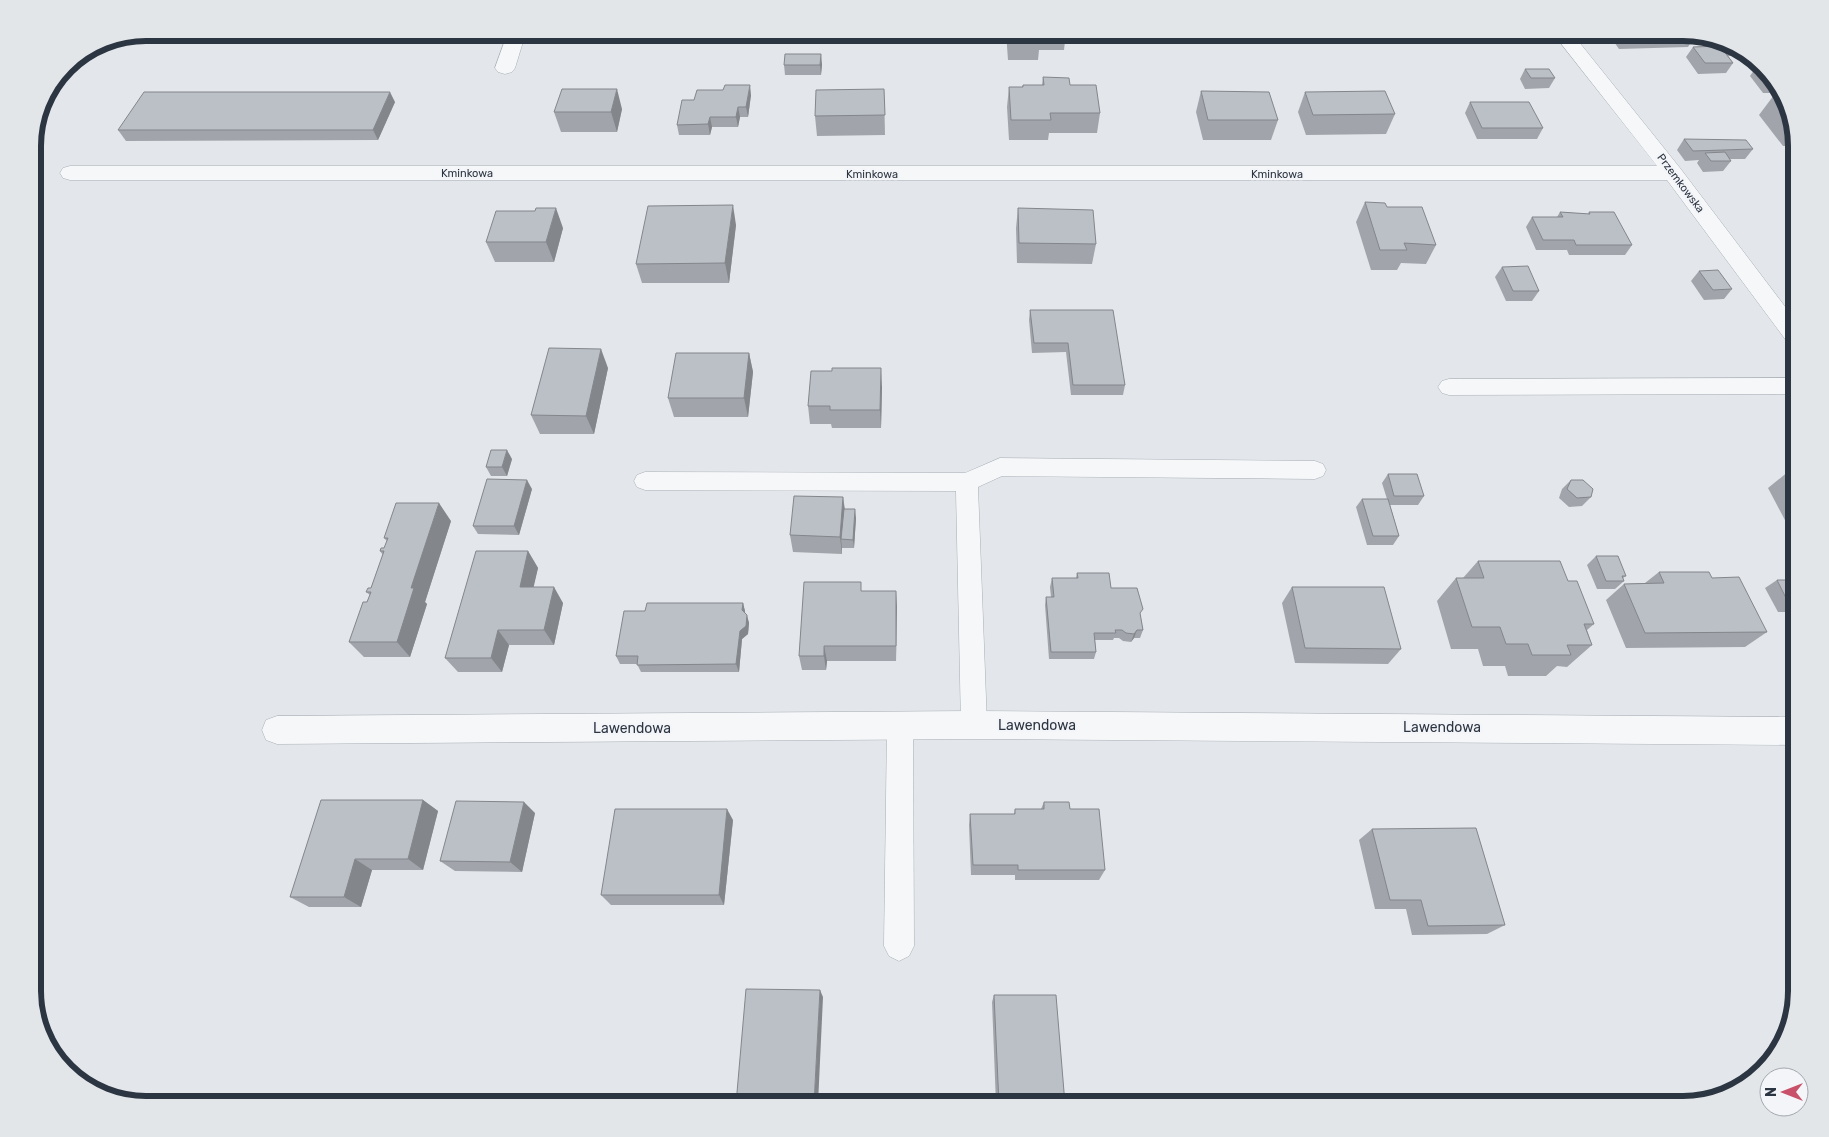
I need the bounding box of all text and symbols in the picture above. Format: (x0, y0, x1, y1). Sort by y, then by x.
street label: Przemkowska (1654, 151, 1707, 215)
street label: Kminkowa (441, 167, 493, 180)
street label: Kminkowa (846, 168, 898, 181)
street label: Kminkowa (1251, 168, 1303, 181)
street label: Lawendowa (998, 717, 1076, 734)
street label: Lawendowa (1403, 719, 1481, 736)
street label: Lawendowa (593, 720, 671, 737)
north arrow (1759, 1067, 1809, 1117)
text: N (1763, 1087, 1780, 1097)

